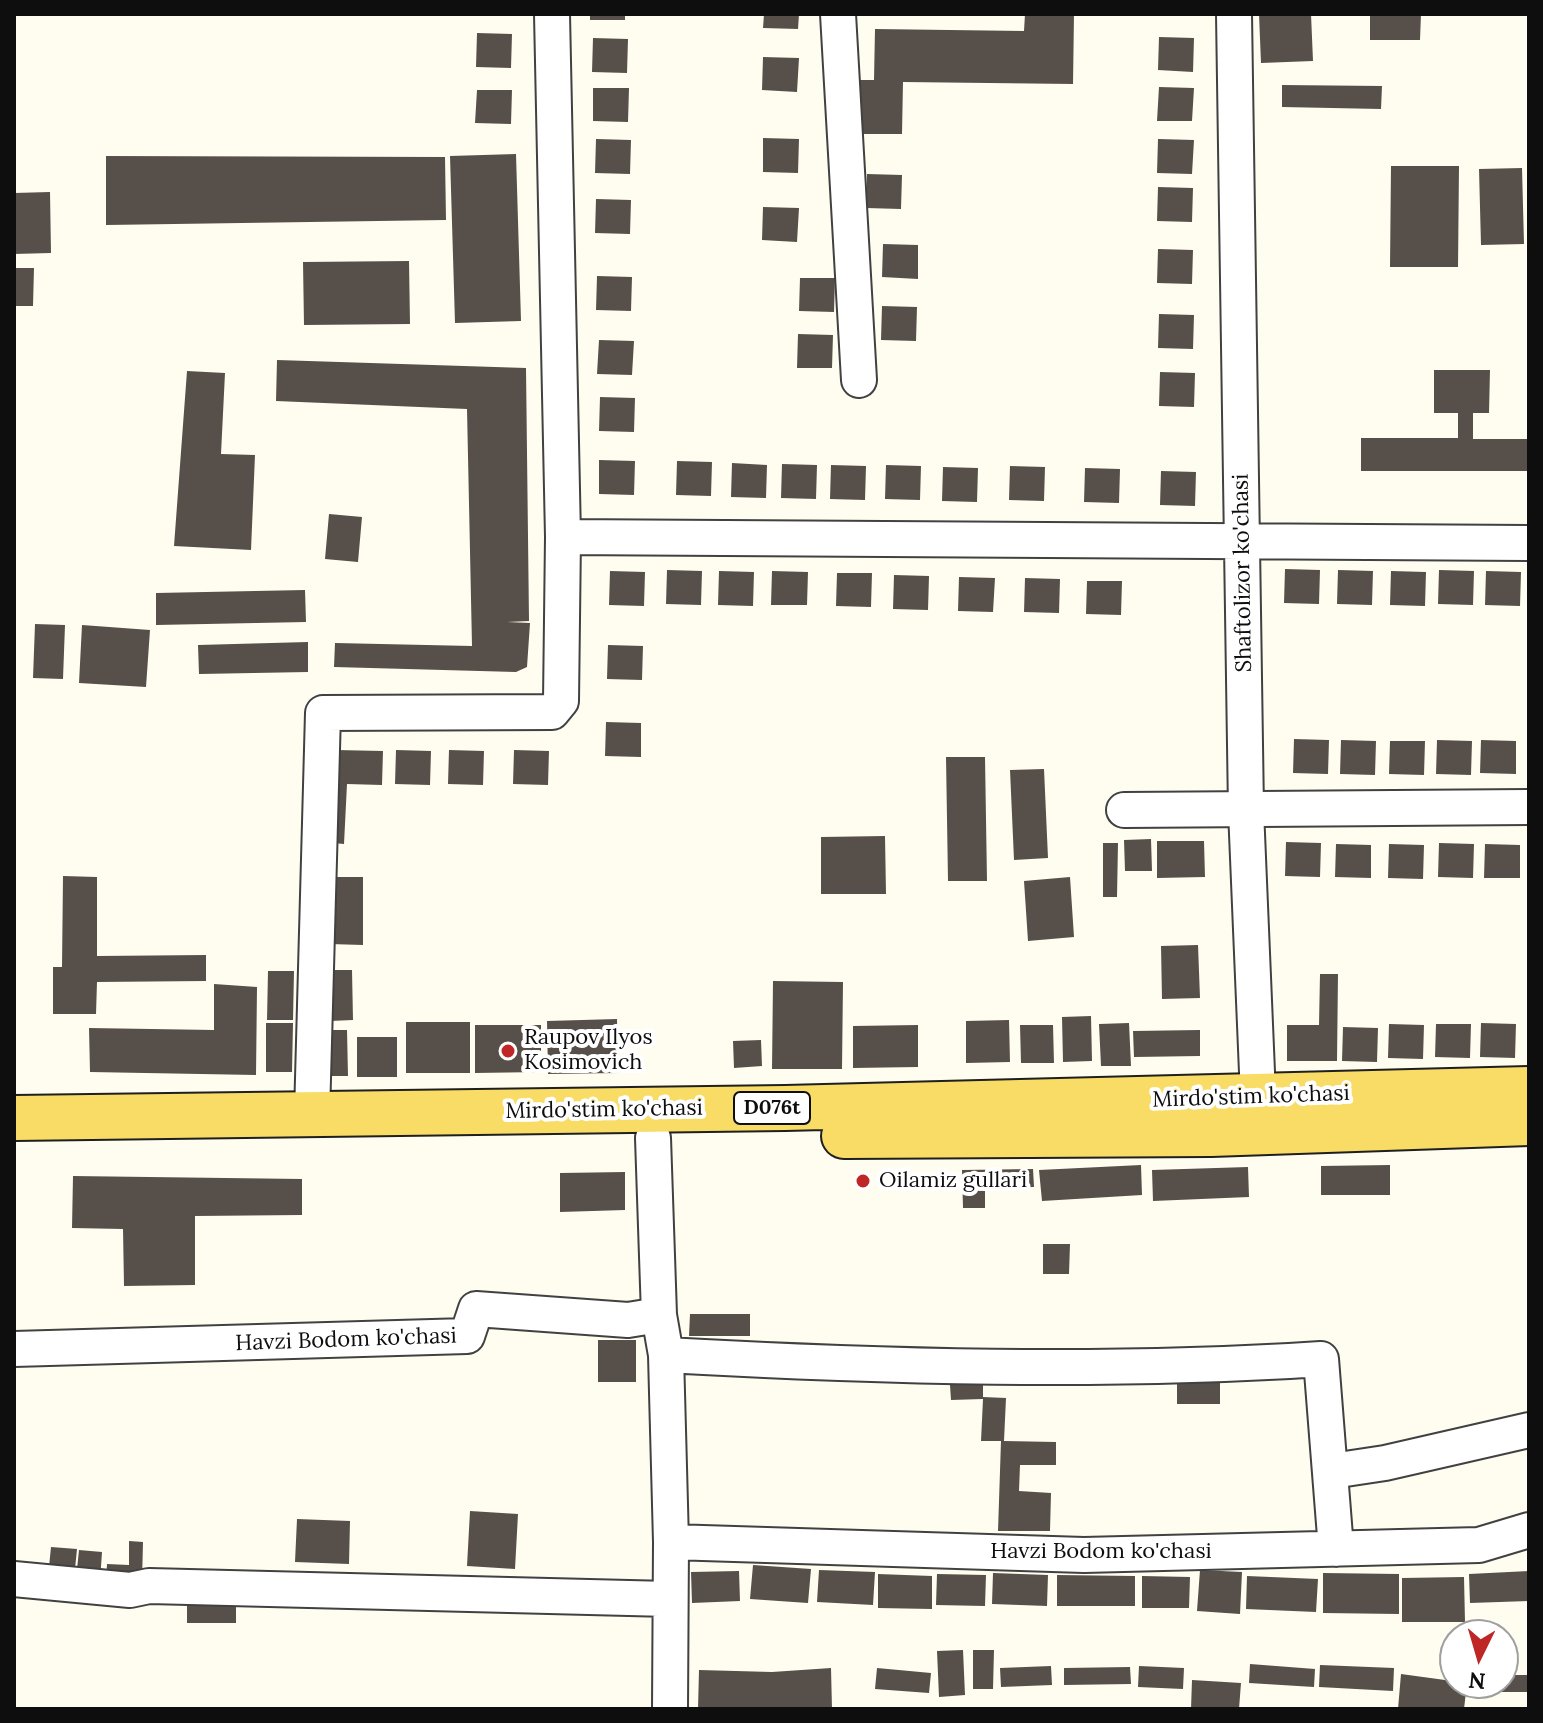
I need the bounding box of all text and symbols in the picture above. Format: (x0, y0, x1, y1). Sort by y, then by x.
street label: Shaftolizor ko'chasi (1228, 473, 1258, 673)
place label: Raupov Ilyos Kosimovich (524, 1025, 653, 1076)
marker: Raupov Ilyos Kosimovich (499, 1042, 517, 1060)
street label: Mirdo'stim ko'chasi (1152, 1080, 1350, 1114)
road number: D076t (734, 1092, 810, 1124)
street label: Mirdo'stim ko'chasi (505, 1095, 703, 1125)
place label: Oilamiz gullari (879, 1168, 1027, 1194)
marker: Oilamiz gullari (854, 1172, 872, 1190)
street label: Havzi Bodom ko'chasi (235, 1323, 457, 1357)
street label: Havzi Bodom ko'chasi (990, 1539, 1212, 1565)
north arrow (1439, 1619, 1519, 1699)
text: N (1467, 1666, 1487, 1696)

